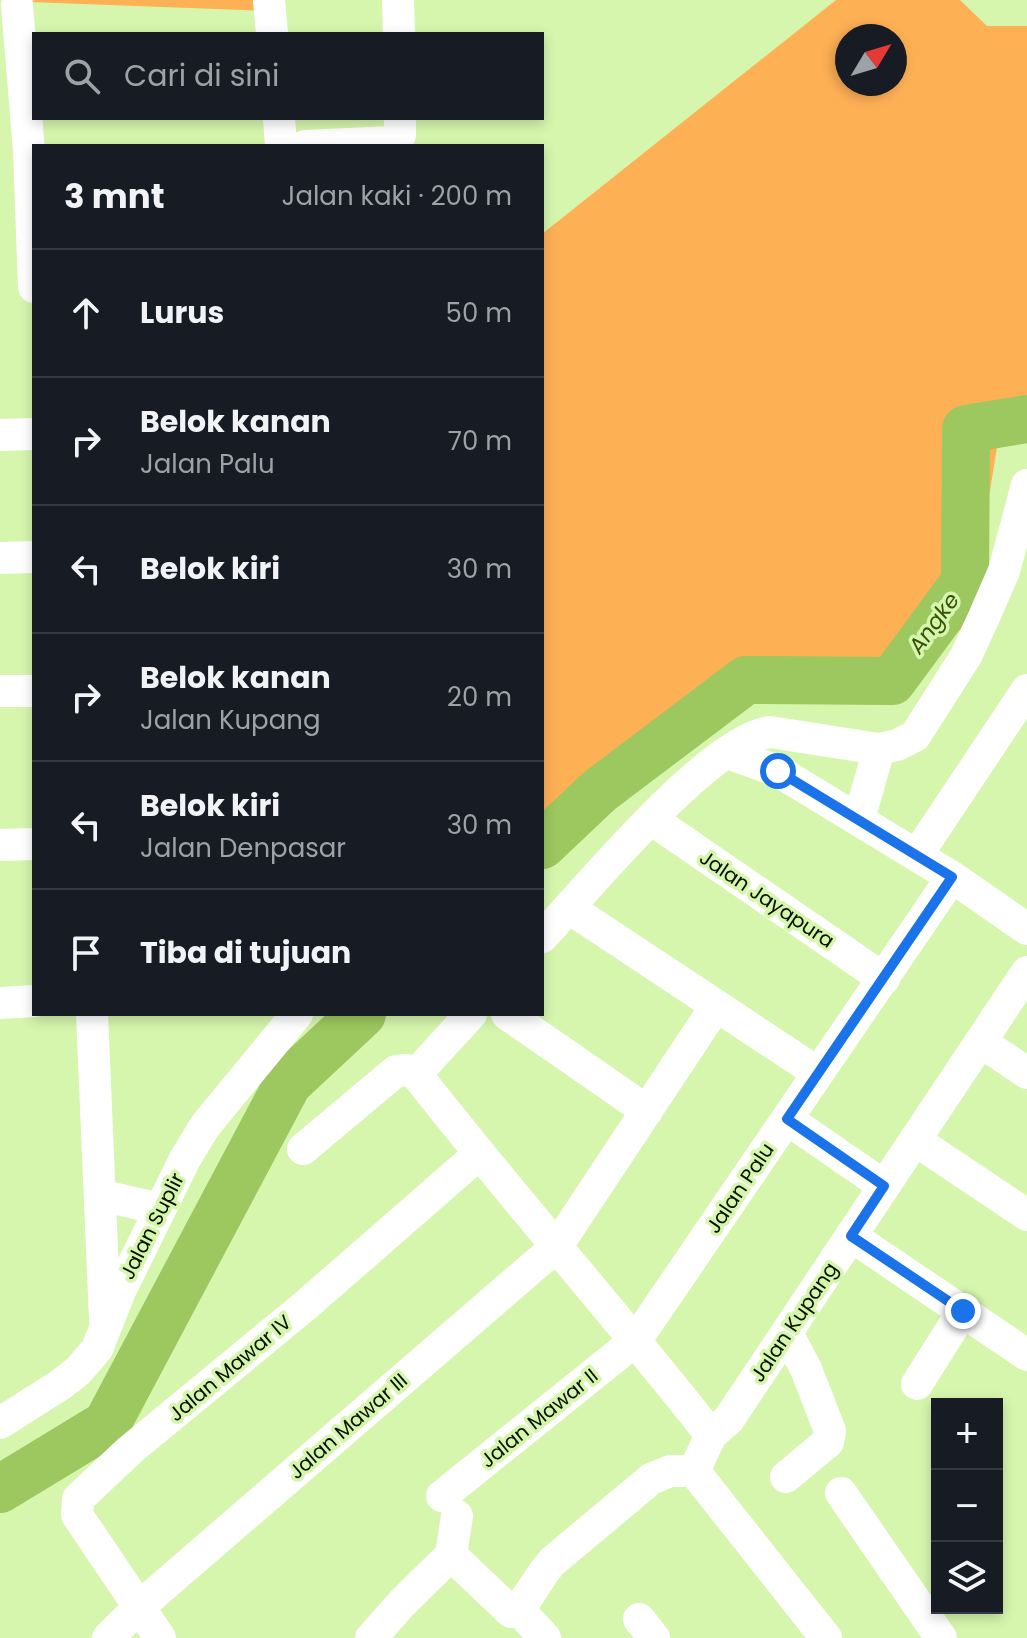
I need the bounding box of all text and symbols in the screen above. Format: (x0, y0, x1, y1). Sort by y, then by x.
north arrow (835, 24, 907, 96)
search box (32, 32, 544, 120)
icon: search (60, 54, 104, 98)
text: Cari di sini (124, 54, 279, 97)
text: 3 mnt (64, 172, 165, 220)
text: Jalan kaki · 200 m (282, 178, 512, 214)
icon: ahead (64, 291, 108, 335)
text: Lurus (140, 291, 224, 334)
text: 50 m (446, 295, 512, 331)
text: Belok kanan (140, 400, 331, 443)
icon: right (64, 419, 108, 463)
text: 70 m (448, 423, 512, 459)
text: Jalan Palu (140, 446, 275, 482)
icon: left (64, 547, 108, 591)
text: Belok kiri (140, 547, 280, 590)
text: 30 m (447, 551, 512, 587)
water label: Angke (901, 586, 967, 661)
text: Belok kanan (140, 656, 331, 699)
icon: right (64, 675, 108, 719)
text: 20 m (447, 679, 512, 715)
text: Jalan Kupang (140, 702, 321, 738)
route start (760, 753, 796, 789)
text: Belok kiri (140, 784, 280, 827)
icon: left (64, 803, 108, 847)
text: 30 m (447, 807, 512, 843)
text: Jalan Denpasar (140, 830, 346, 866)
street label: Jalan Jayapura (694, 844, 840, 954)
icon: arrive (64, 931, 108, 975)
text: Tiba di tujuan (140, 931, 351, 974)
street label: Jalan Palu (699, 1137, 781, 1239)
street label: Jalan Suplir (113, 1168, 191, 1284)
street label: Jalan Kupang (744, 1257, 844, 1387)
route end (945, 1293, 981, 1329)
street label: Jalan Mawar IV (163, 1308, 298, 1428)
street label: Jalan Mawar II (474, 1362, 604, 1474)
street label: Jalan Mawar III (283, 1367, 413, 1485)
map controls (931, 1398, 1003, 1614)
button: + (931, 1398, 1003, 1470)
button: − (931, 1470, 1003, 1542)
button: layers (931, 1542, 1003, 1614)

